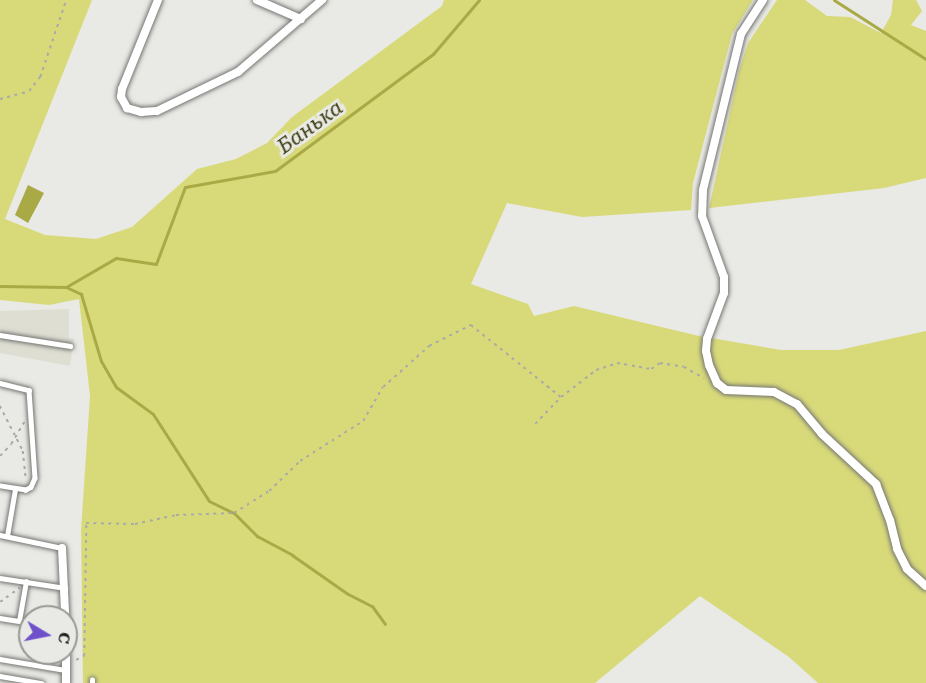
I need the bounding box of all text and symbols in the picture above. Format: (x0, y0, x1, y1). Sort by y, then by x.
water label: Банька (272, 95, 348, 159)
north arrow (18, 605, 78, 665)
text: С (54, 631, 75, 645)

